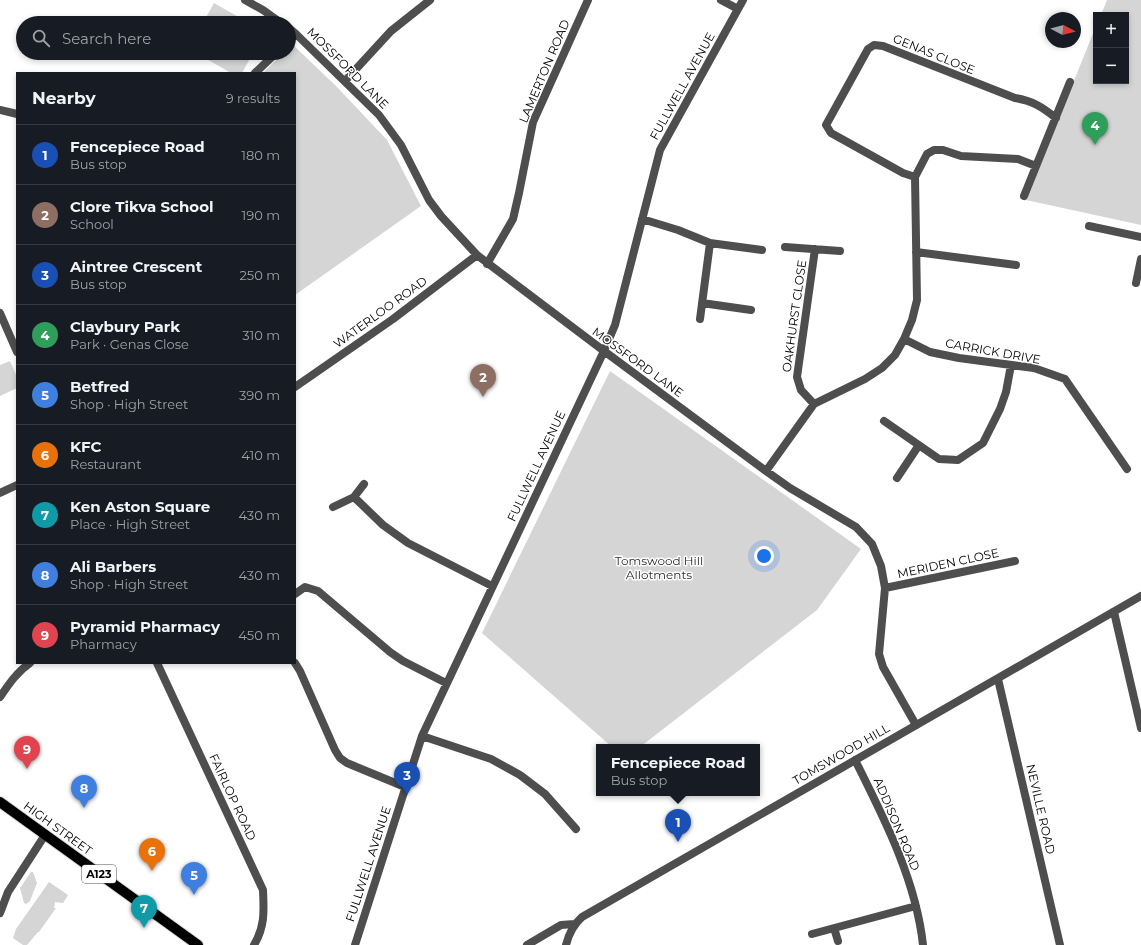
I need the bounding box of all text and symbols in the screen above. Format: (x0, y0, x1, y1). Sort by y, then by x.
north arrow (1045, 12, 1081, 48)
map controls (1093, 12, 1129, 84)
button: + (1093, 12, 1129, 48)
search box (16, 16, 296, 60)
street label: LAMERTON ROAD (515, 17, 573, 125)
street label: MOSSFORD LANE (304, 24, 392, 112)
icon: search (30, 27, 52, 49)
text: Search here (62, 29, 151, 48)
street label: FULLWELL AVENUE (646, 30, 718, 142)
street label: GENAS CLOSE (891, 31, 977, 77)
button: − (1093, 48, 1129, 84)
text: Nearby (32, 88, 96, 108)
text: 9 results (226, 90, 280, 106)
pin: 4 (1082, 112, 1108, 145)
text: Fencepiece Road (70, 137, 205, 156)
text: 1 (42, 147, 48, 163)
text: 180 m (241, 147, 280, 163)
text: Bus stop (70, 156, 127, 172)
text: Clore Tikva School (70, 197, 214, 216)
text: 2 (41, 207, 49, 223)
text: 190 m (242, 207, 280, 223)
text: School (70, 216, 114, 232)
text: Aintree Crescent (70, 257, 202, 276)
street label: OAKHURST CLOSE (779, 259, 809, 373)
text: 3 (41, 267, 49, 283)
text: 250 m (239, 267, 280, 283)
street label: WATERLOO ROAD (330, 273, 430, 351)
text: Bus stop (70, 276, 127, 292)
text: Claybury Park (70, 317, 180, 336)
street label: MOSSFORD LANE (589, 324, 687, 400)
text: 4 (41, 327, 49, 343)
text: 310 m (242, 327, 280, 343)
street label: CARRICK DRIVE (944, 335, 1042, 367)
text: Park · Genas Close (70, 336, 189, 352)
pin: 2 (470, 364, 496, 397)
text: Betfred (70, 377, 129, 396)
text: 5 (41, 387, 49, 403)
text: 390 m (239, 387, 280, 403)
text: Shop · High Street (70, 396, 188, 412)
street label: FULLWELL AVENUE (504, 408, 568, 524)
text: KFC (70, 437, 101, 456)
text: 6 (41, 447, 49, 463)
text: 410 m (241, 447, 280, 463)
text: Restaurant (70, 456, 141, 472)
text: Ken Aston Square (70, 497, 210, 516)
text: 7 (41, 507, 49, 523)
text: 430 m (238, 507, 280, 523)
text: Place · High Street (70, 516, 190, 532)
street label: MERIDEN CLOSE (896, 545, 1000, 581)
your location (754, 546, 774, 566)
park label: Tomswood Hill Allotments (615, 553, 703, 582)
text: Ali Barbers (70, 557, 156, 576)
text: 8 (41, 567, 49, 583)
text: 430 m (238, 567, 280, 583)
text: Shop · High Street (70, 576, 188, 592)
text: Pyramid Pharmacy (70, 617, 220, 636)
text: 9 (41, 627, 49, 643)
text: 450 m (238, 627, 280, 643)
text: Pharmacy (70, 636, 137, 652)
street label: TOMSWOOD HILL (790, 720, 892, 788)
pin: 9 (14, 736, 40, 769)
popup (596, 744, 760, 796)
street label: FAIRLOP ROAD (206, 751, 260, 843)
text: Fencepiece Road (611, 753, 745, 772)
pin: 3 (394, 762, 420, 795)
street label: NEVILLE ROAD (1023, 763, 1059, 856)
text: Bus stop (611, 772, 667, 788)
pin: 8 (71, 775, 97, 808)
street label: ADDISON ROAD (871, 775, 923, 873)
street label: HIGH STREET (21, 798, 95, 858)
street label: FULLWELL AVENUE (342, 804, 394, 924)
pin: 1 (665, 809, 691, 842)
pin: 6 (139, 838, 165, 871)
pin: 5 (181, 862, 207, 895)
road number: A123 (82, 865, 116, 883)
pin: 7 (131, 895, 157, 928)

